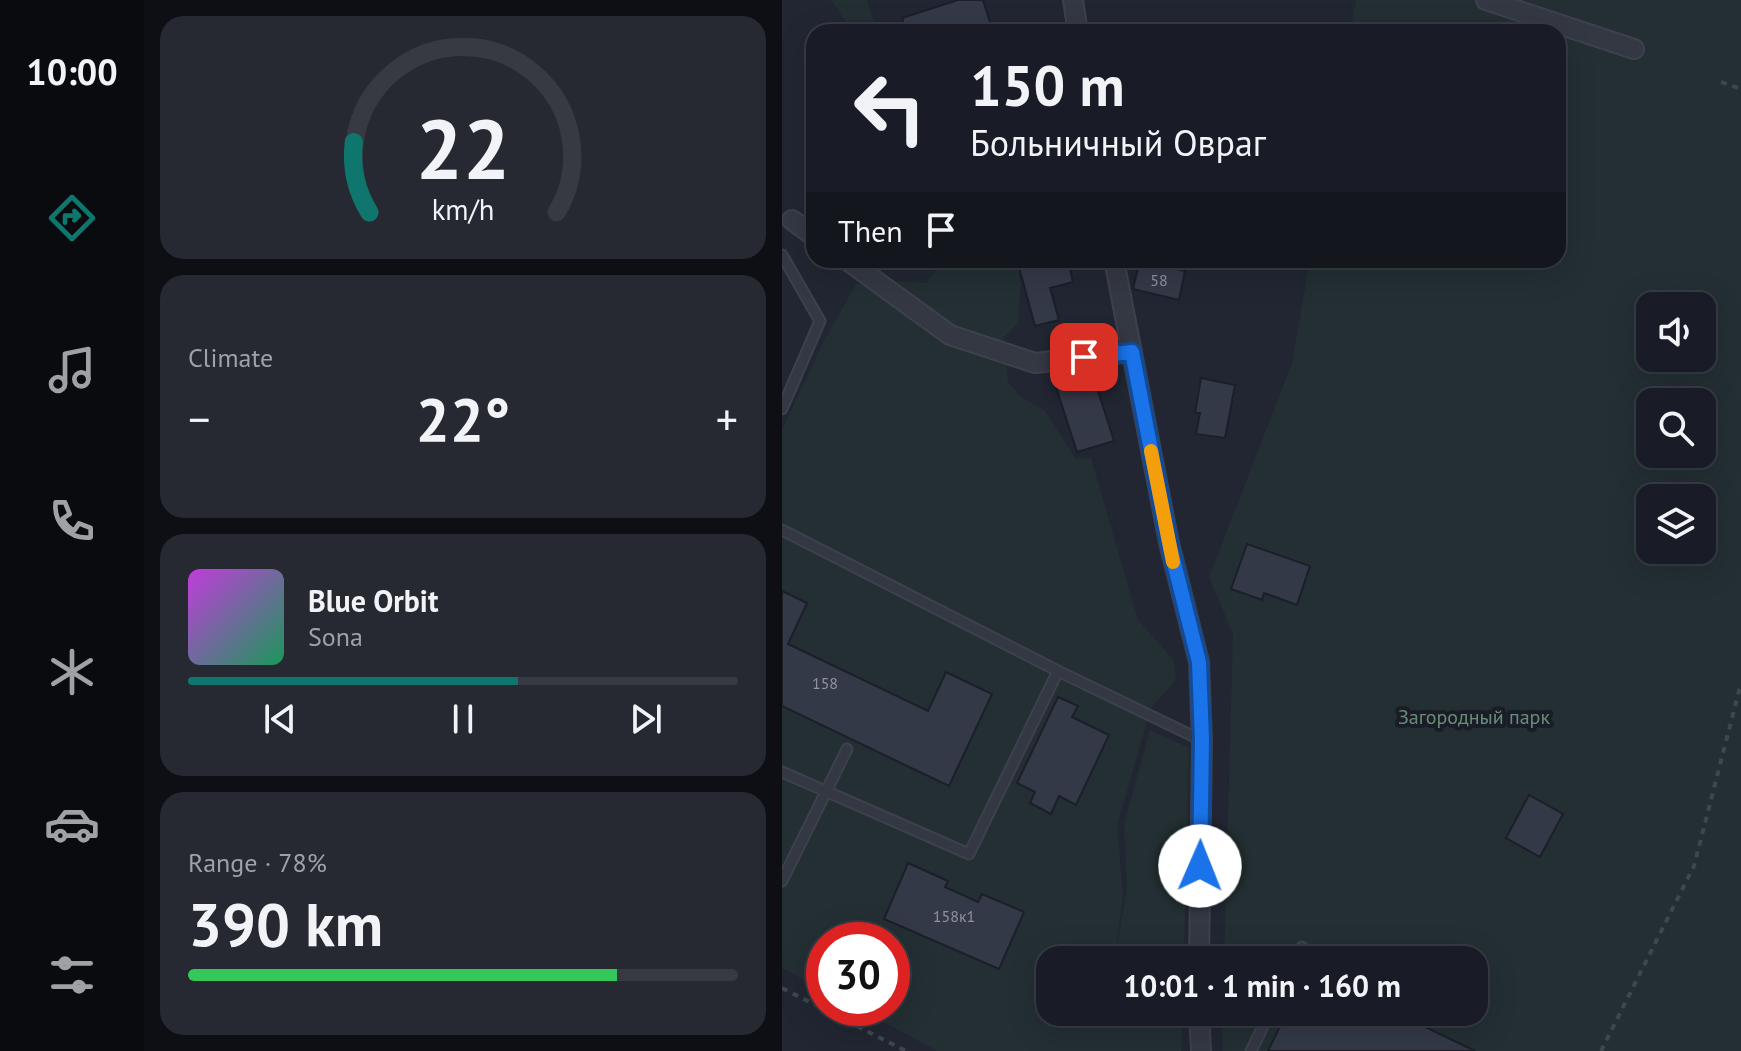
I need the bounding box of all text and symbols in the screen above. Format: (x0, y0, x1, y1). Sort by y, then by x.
text: 10:00 (26, 48, 118, 95)
text: 150 m (970, 49, 1125, 121)
icon: left (838, 56, 942, 160)
text: 22 (416, 94, 510, 202)
text: Больничный Овраг (970, 119, 1266, 166)
icon: directions (44, 190, 100, 246)
text: km/h (432, 192, 494, 229)
icon: arrive (919, 208, 963, 252)
text: Then (838, 211, 903, 250)
house number: 58 (1150, 270, 1168, 290)
map controls (1636, 292, 1716, 564)
button: sound (1636, 292, 1716, 372)
pin (1050, 323, 1118, 391)
icon: arrive (1062, 335, 1106, 379)
text: Climate (188, 341, 273, 374)
icon: music (44, 342, 100, 398)
text: 22° (416, 380, 510, 458)
button: search (1636, 388, 1716, 468)
text: − (188, 390, 210, 447)
text: + (716, 390, 738, 447)
button: layers (1636, 484, 1716, 564)
icon: phone (44, 493, 100, 549)
text: Blue Orbit (308, 581, 438, 620)
text: Sona (308, 620, 363, 653)
icon: climate (44, 644, 100, 700)
house number: 158 (812, 673, 838, 693)
icon: previous (258, 697, 302, 741)
icon: pause (441, 697, 485, 741)
icon: next (624, 697, 668, 741)
park label: Загородный парк (1398, 704, 1550, 730)
icon: car (44, 796, 100, 852)
position arrow (1158, 824, 1242, 908)
text: Range · 78% (188, 846, 327, 879)
text: 390 km (188, 885, 383, 963)
house number: 158к1 (933, 906, 975, 926)
speed limit sign: 30 (806, 922, 910, 1026)
icon: filters (44, 947, 100, 1003)
text: 10:01 · 1 min · 160 m (1123, 966, 1401, 1005)

